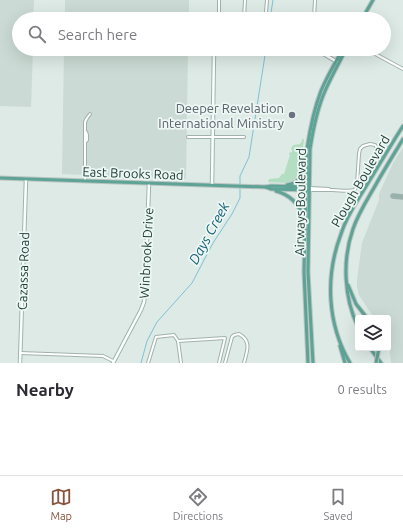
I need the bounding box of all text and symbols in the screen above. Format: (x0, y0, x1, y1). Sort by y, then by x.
search box (12, 12, 391, 56)
icon: search (26, 23, 48, 45)
text: Search here (58, 26, 137, 43)
place label: Deeper Revelation International Ministry (158, 101, 284, 130)
marker: Deeper Revelation International Ministry (287, 110, 297, 120)
street label: Plough Boulevard (328, 133, 392, 229)
street label: Airways Boulevard (292, 148, 308, 256)
street label: East Brooks Road (82, 164, 184, 182)
water label: Days Creek (185, 198, 233, 267)
street label: Winbrook Drive (137, 207, 155, 299)
street label: Cazassa Road (15, 232, 31, 310)
map controls (355, 315, 391, 351)
button: layers (355, 315, 391, 351)
text: Nearby (16, 380, 74, 399)
text: 0 results (337, 382, 387, 396)
tab: Map (50, 486, 72, 522)
tab: Directions (173, 486, 223, 522)
tab: Saved (323, 486, 353, 522)

